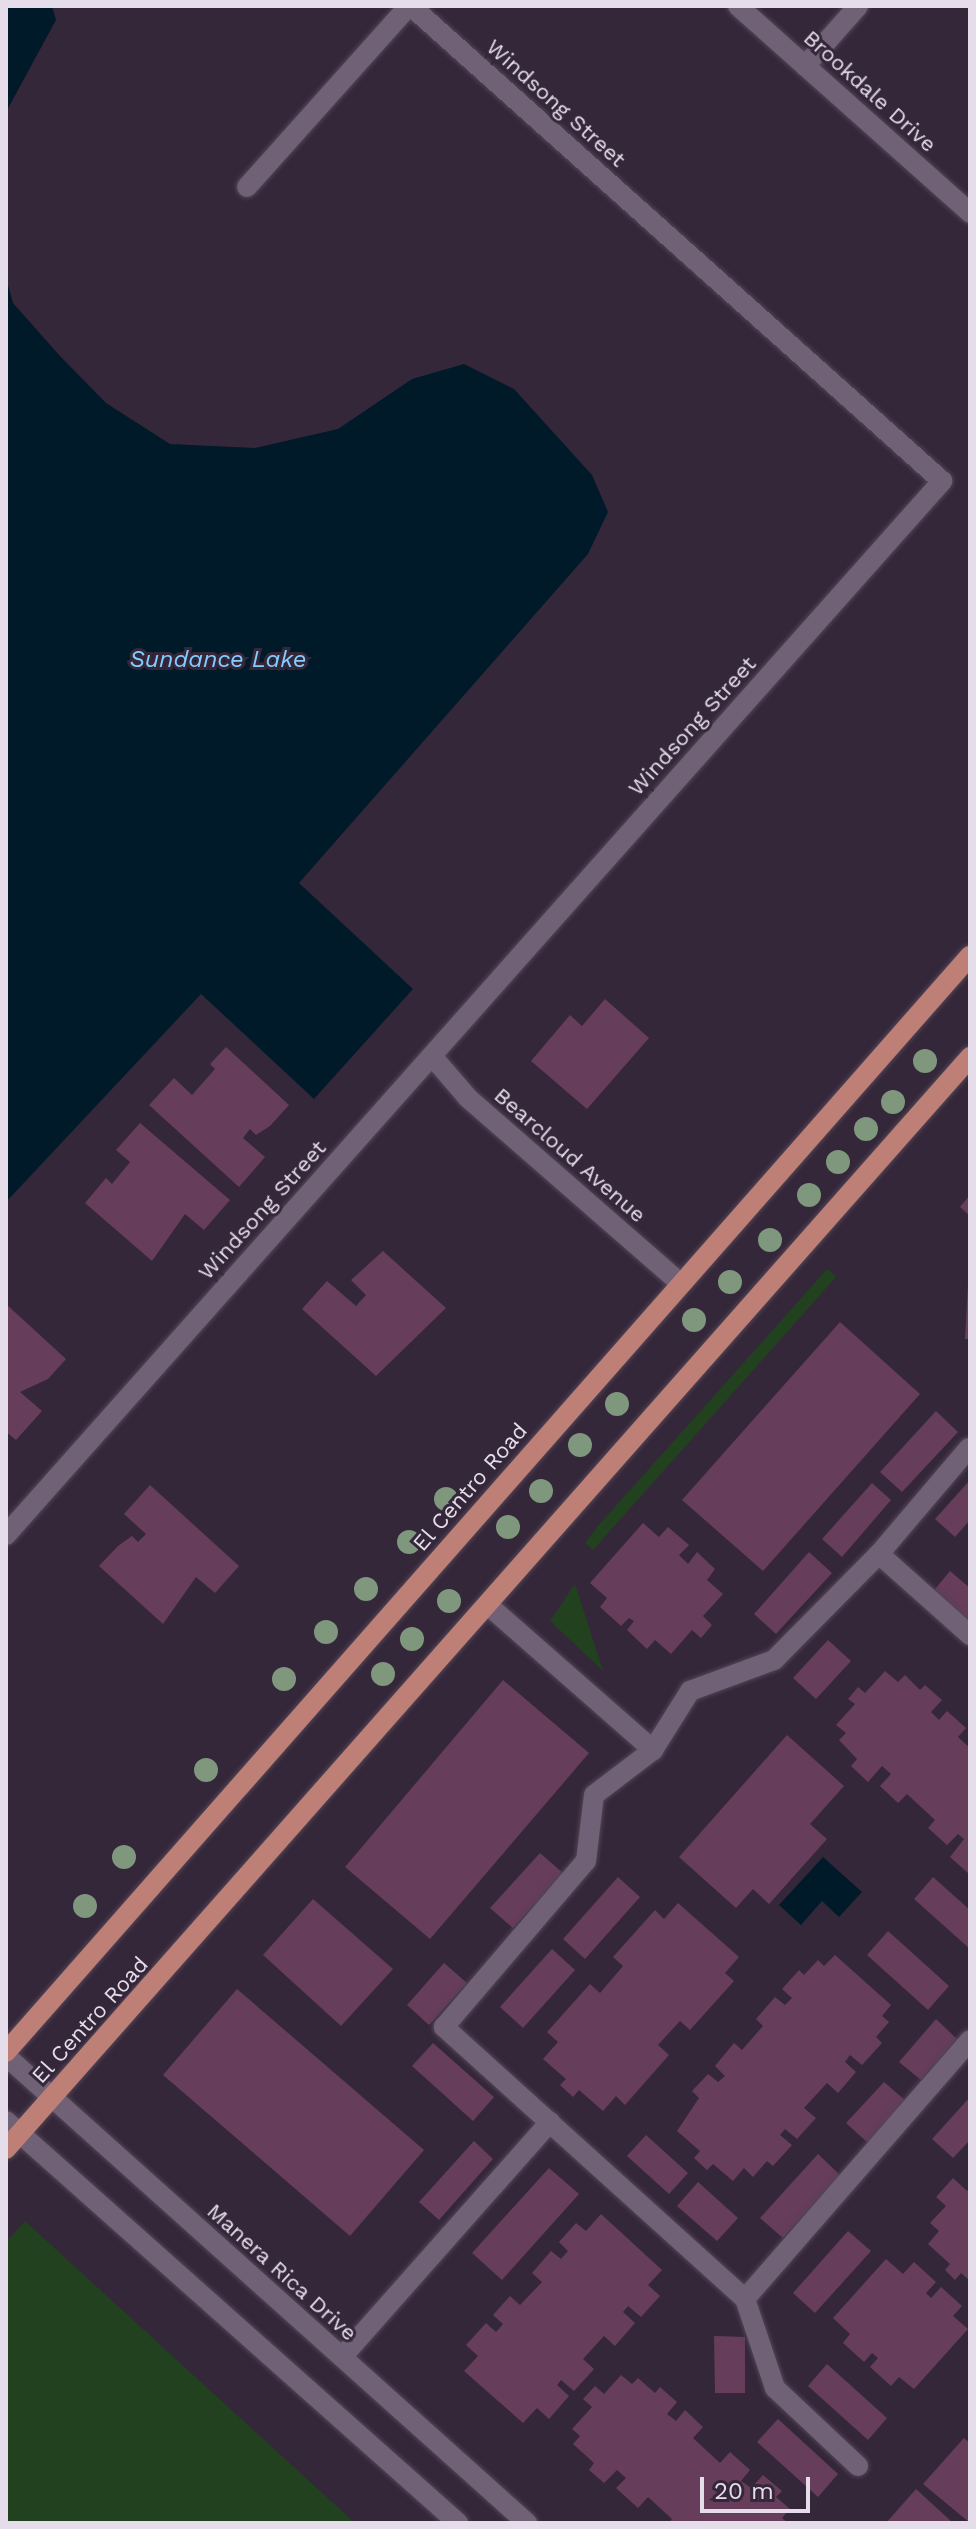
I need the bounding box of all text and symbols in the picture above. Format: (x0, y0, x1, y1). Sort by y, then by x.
street label: Brookdale Drive (798, 25, 942, 157)
street label: Windsong Street (481, 34, 631, 172)
water label: Sundance Lake (130, 646, 306, 674)
street label: Windsong Street (623, 651, 761, 801)
street label: Bearcloud Avenue (488, 1082, 652, 1228)
street label: Windsong Street (193, 1135, 331, 1285)
street label: El Centro Road (407, 1417, 533, 1557)
street label: El Centro Road (26, 1951, 154, 2089)
street label: Manera Rica Drive (201, 2197, 363, 2347)
scale bar (704, 2461, 814, 2511)
text: 20 m (714, 2477, 774, 2505)

